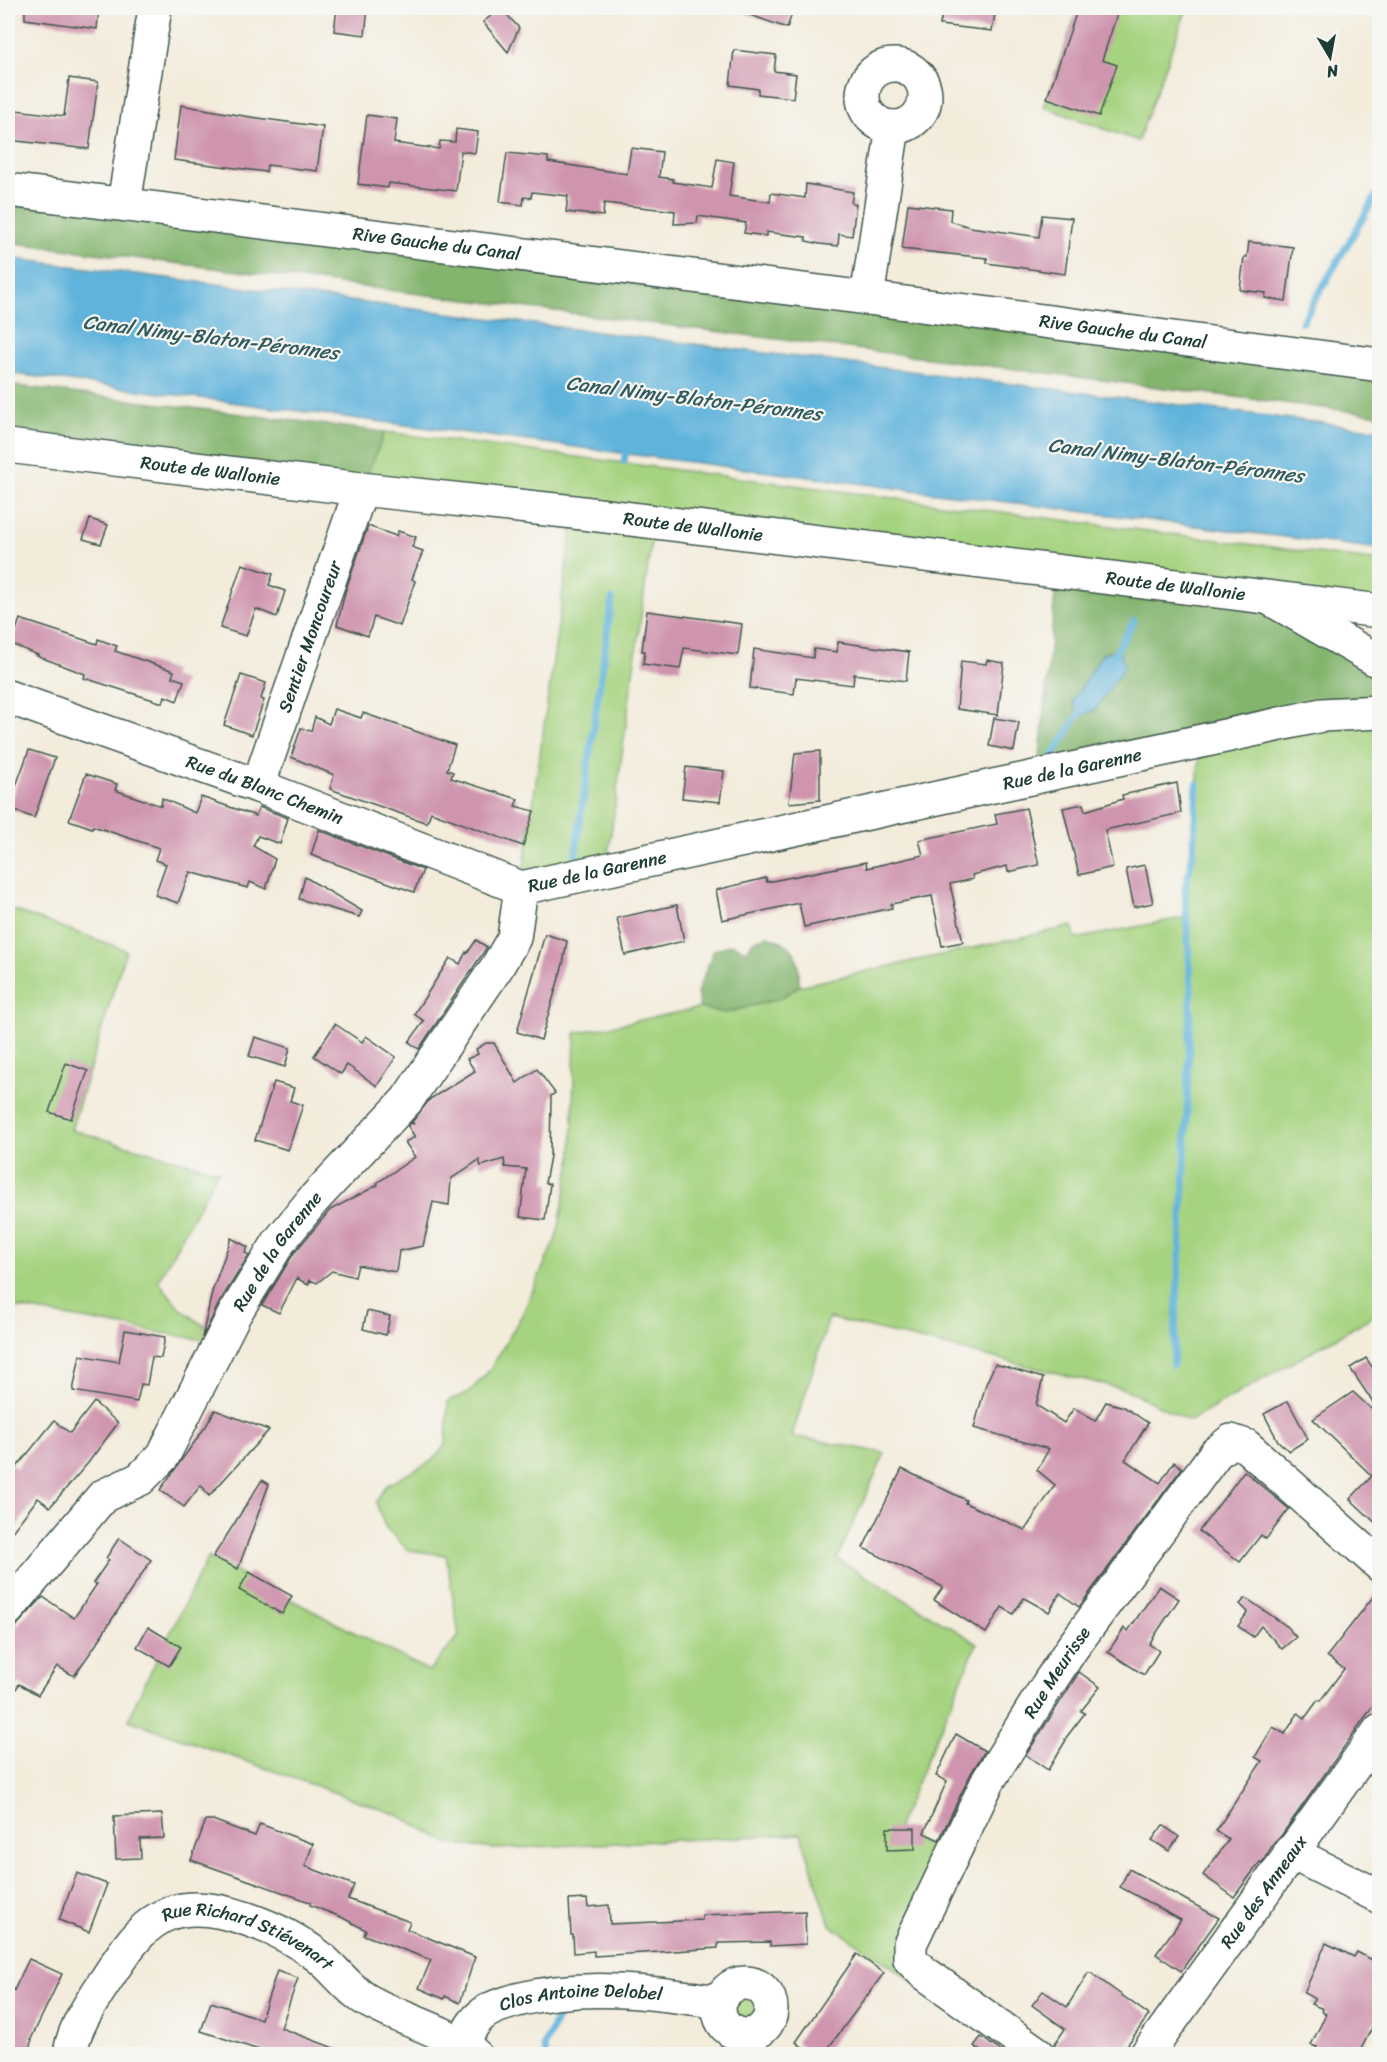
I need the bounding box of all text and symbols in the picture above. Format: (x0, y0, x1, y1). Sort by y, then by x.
north arrow (1300, 27, 1360, 87)
text: N (1324, 56, 1341, 87)
street label: Rive Gauche du Canal (351, 218, 523, 270)
water label: Canal Nimy-Blaton-Péronnes (81, 304, 344, 371)
street label: Rive Gauche du Canal (1037, 305, 1210, 358)
water label: Canal Nimy-Blaton-Péronnes (564, 365, 827, 432)
water label: Canal Nimy-Blaton-Péronnes (1046, 427, 1309, 494)
street label: Route de Wallonie (139, 446, 282, 495)
street label: Route de Wallonie (622, 502, 765, 551)
street label: Sentier Moncoureur (269, 555, 351, 717)
street label: Route de Wallonie (1104, 561, 1247, 610)
street label: Rue de la Garenne (1000, 738, 1145, 799)
street label: Rue du Blanc Chemin (182, 746, 348, 834)
street label: Rue de la Garenne (525, 841, 670, 902)
street label: Rue de la Garenne (224, 1183, 330, 1318)
street label: Rue Meurisse (1015, 1619, 1099, 1725)
street label: Rue des Anneaux (1212, 1827, 1316, 1955)
street label: Rue Richard Stiévenart (156, 1893, 342, 1979)
street label: Clos Antoine Delobel (495, 1974, 665, 2021)

